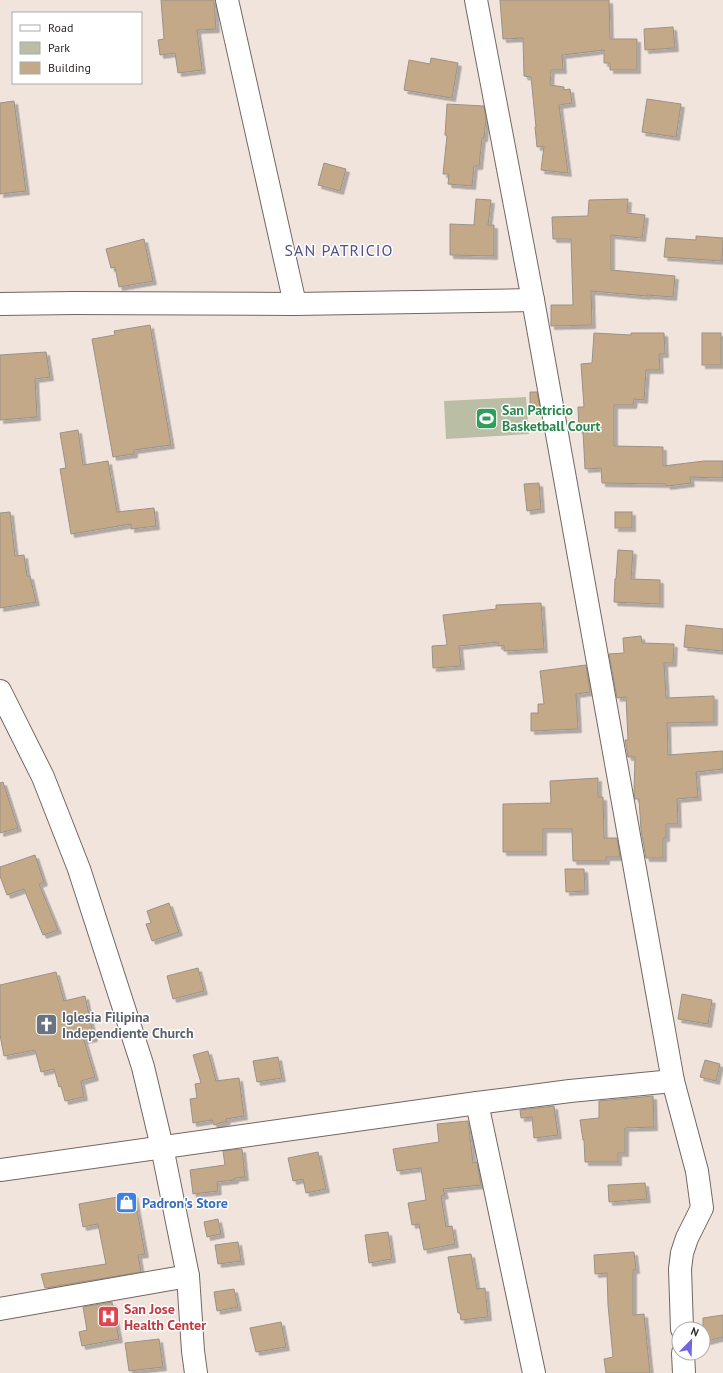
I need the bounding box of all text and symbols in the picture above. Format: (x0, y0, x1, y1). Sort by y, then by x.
legend (12, 12, 142, 84)
text: Road (48, 20, 73, 35)
text: Park (48, 40, 70, 55)
text: Building (48, 60, 91, 75)
district label: SAN PATRICIO (285, 240, 393, 260)
place label: San Patricio Basketball Court (502, 401, 601, 435)
sports icon: San Patricio Basketball Court (473, 405, 499, 431)
place label: Iglesia Filipina Independiente Church (62, 1008, 194, 1042)
church icon: Iglesia Filipina Independiente Church (33, 1012, 59, 1038)
shop icon: Padron's Store (114, 1190, 140, 1216)
place label: Padron's Store (142, 1194, 228, 1212)
place label: San Jose Health Center (124, 1300, 206, 1334)
hospital icon: San Jose Health Center (96, 1304, 122, 1330)
north arrow (671, 1321, 711, 1361)
text: N (689, 1324, 701, 1340)

